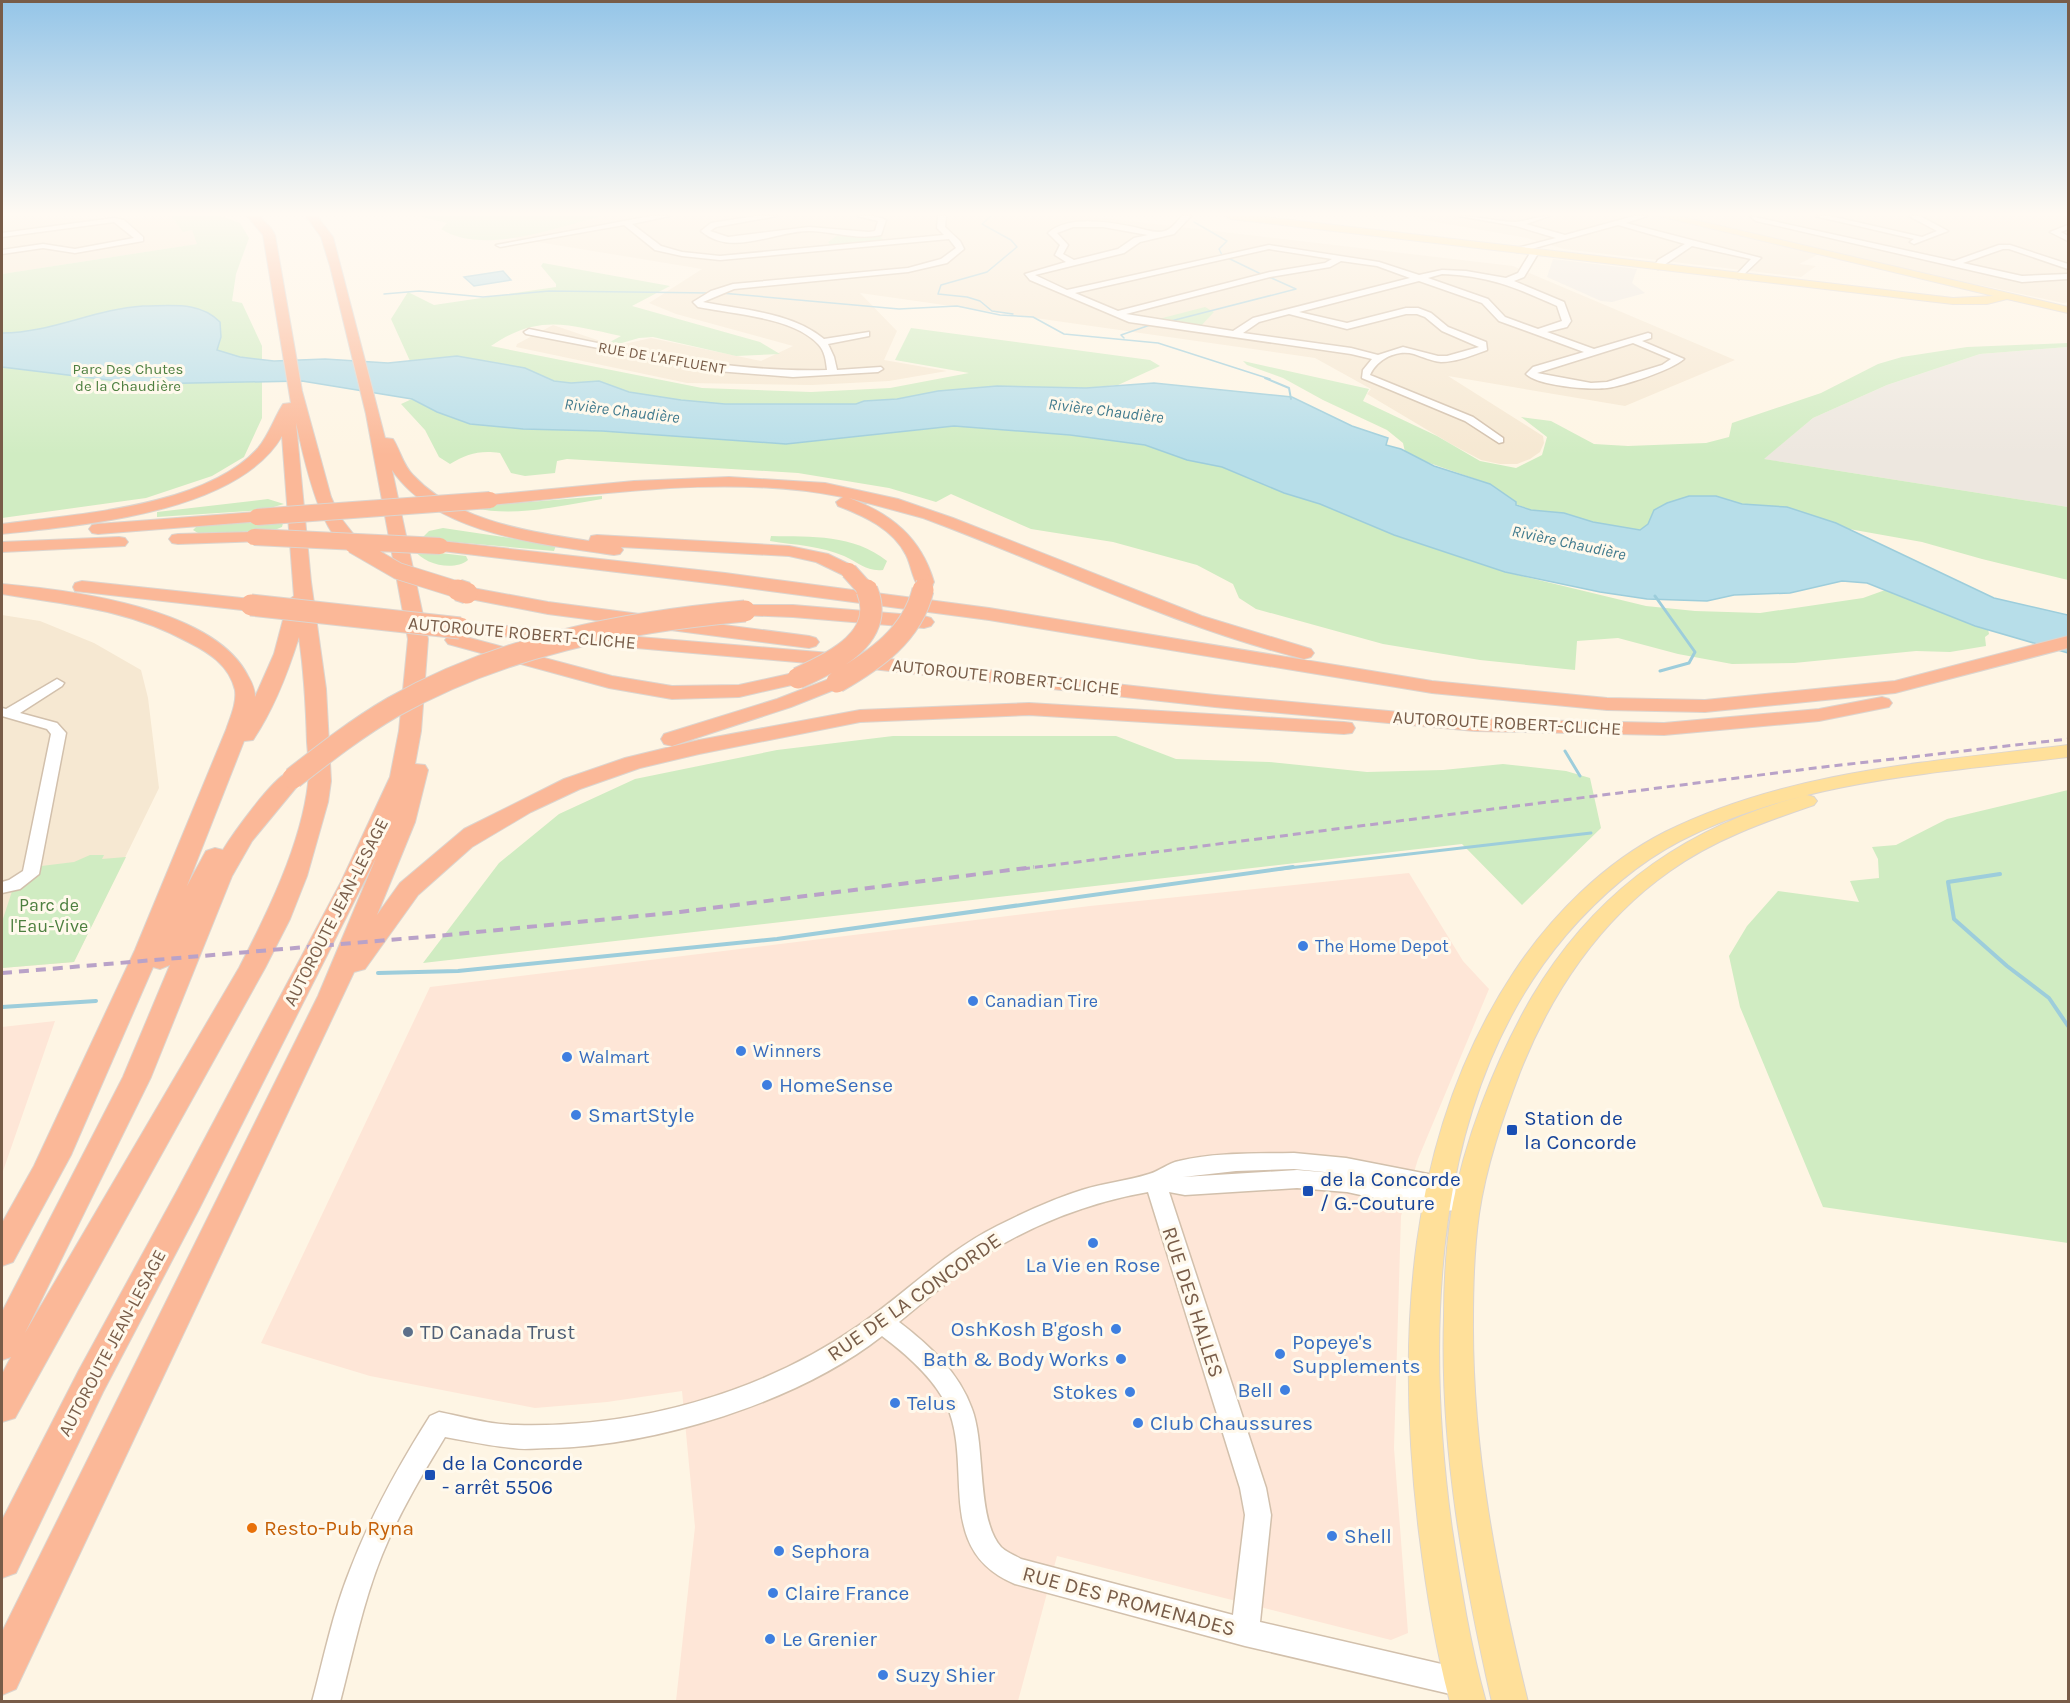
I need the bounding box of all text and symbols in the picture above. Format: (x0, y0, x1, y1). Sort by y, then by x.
street label: RUE DE L'AFFLUENT (597, 338, 728, 378)
park label: Parc Des Chutes de la Chaudière (73, 360, 183, 395)
water label: Rivière Chaudière (563, 394, 681, 427)
water label: Rivière Chaudière (1047, 394, 1165, 427)
water label: Rivière Chaudière (1510, 521, 1628, 564)
street label: AUTOROUTE ROBERT-CLICHE (407, 612, 637, 654)
street label: AUTOROUTE ROBERT-CLICHE (891, 654, 1121, 700)
street label: AUTOROUTE ROBERT-CLICHE (1392, 706, 1622, 740)
street label: AUTOROUTE JEAN-LESAGE (279, 814, 393, 1010)
park label: Parc de l'Eau-Vive (10, 894, 88, 937)
place label: The Home Depot (1315, 935, 1449, 957)
marker: The Home Depot (1296, 939, 1310, 953)
place label: Canadian Tire (985, 990, 1098, 1012)
marker: Canadian Tire (966, 994, 980, 1008)
place label: Winners (753, 1040, 821, 1062)
marker: Winners (734, 1044, 748, 1058)
place label: Walmart (579, 1046, 650, 1068)
marker: Walmart (560, 1050, 574, 1064)
place label: HomeSense (779, 1073, 893, 1097)
marker: HomeSense (760, 1078, 774, 1092)
place label: SmartStyle (588, 1103, 694, 1127)
place label: Station de la Concorde (1524, 1106, 1637, 1154)
marker: SmartStyle (569, 1108, 583, 1122)
marker: Station de la Concorde (1505, 1123, 1519, 1137)
place label: de la Concorde / G.-Couture (1320, 1167, 1461, 1215)
marker: de la Concorde / G.-Couture (1301, 1184, 1315, 1198)
street label: RUE DES HALLES (1157, 1224, 1229, 1380)
street label: RUE DE LA CONCORDE (822, 1228, 1006, 1366)
marker: La Vie en Rose (1086, 1236, 1100, 1250)
street label: AUTOROUTE JEAN-LESAGE (53, 1246, 171, 1440)
place label: La Vie en Rose (1026, 1253, 1160, 1277)
place label: OshKosh B'gosh (951, 1317, 1104, 1341)
place label: TD Canada Trust (420, 1320, 575, 1344)
marker: OshKosh B'gosh (1109, 1322, 1123, 1336)
marker: TD Canada Trust (401, 1325, 415, 1339)
place label: Popeye's Supplements (1292, 1330, 1421, 1378)
place label: Bath & Body Works (923, 1347, 1109, 1371)
marker: Popeye's Supplements (1273, 1347, 1287, 1361)
marker: Bath & Body Works (1114, 1352, 1128, 1366)
place label: Bell (1237, 1378, 1273, 1402)
place label: Stokes (1052, 1380, 1118, 1404)
marker: Bell (1278, 1383, 1292, 1397)
marker: Stokes (1123, 1385, 1137, 1399)
place label: Telus (907, 1391, 956, 1415)
marker: Telus (888, 1396, 902, 1410)
place label: Club Chaussures (1150, 1411, 1313, 1435)
marker: Club Chaussures (1131, 1416, 1145, 1430)
place label: de la Concorde - arrêt 5506 (442, 1451, 583, 1499)
marker: de la Concorde - arrêt 5506 (423, 1468, 437, 1482)
place label: Resto-Pub Ryna (264, 1516, 414, 1540)
marker: Resto-Pub Ryna (245, 1521, 259, 1535)
place label: Shell (1344, 1524, 1392, 1548)
marker: Shell (1325, 1529, 1339, 1543)
place label: Sephora (791, 1539, 870, 1563)
marker: Sephora (772, 1544, 786, 1558)
street label: RUE DES PROMENADES (1020, 1561, 1238, 1641)
place label: Claire France (785, 1581, 909, 1605)
marker: Claire France (766, 1586, 780, 1600)
place label: Le Grenier (782, 1627, 877, 1651)
marker: Le Grenier (763, 1632, 777, 1646)
place label: Suzy Shier (895, 1663, 996, 1687)
marker: Suzy Shier (876, 1668, 890, 1682)

